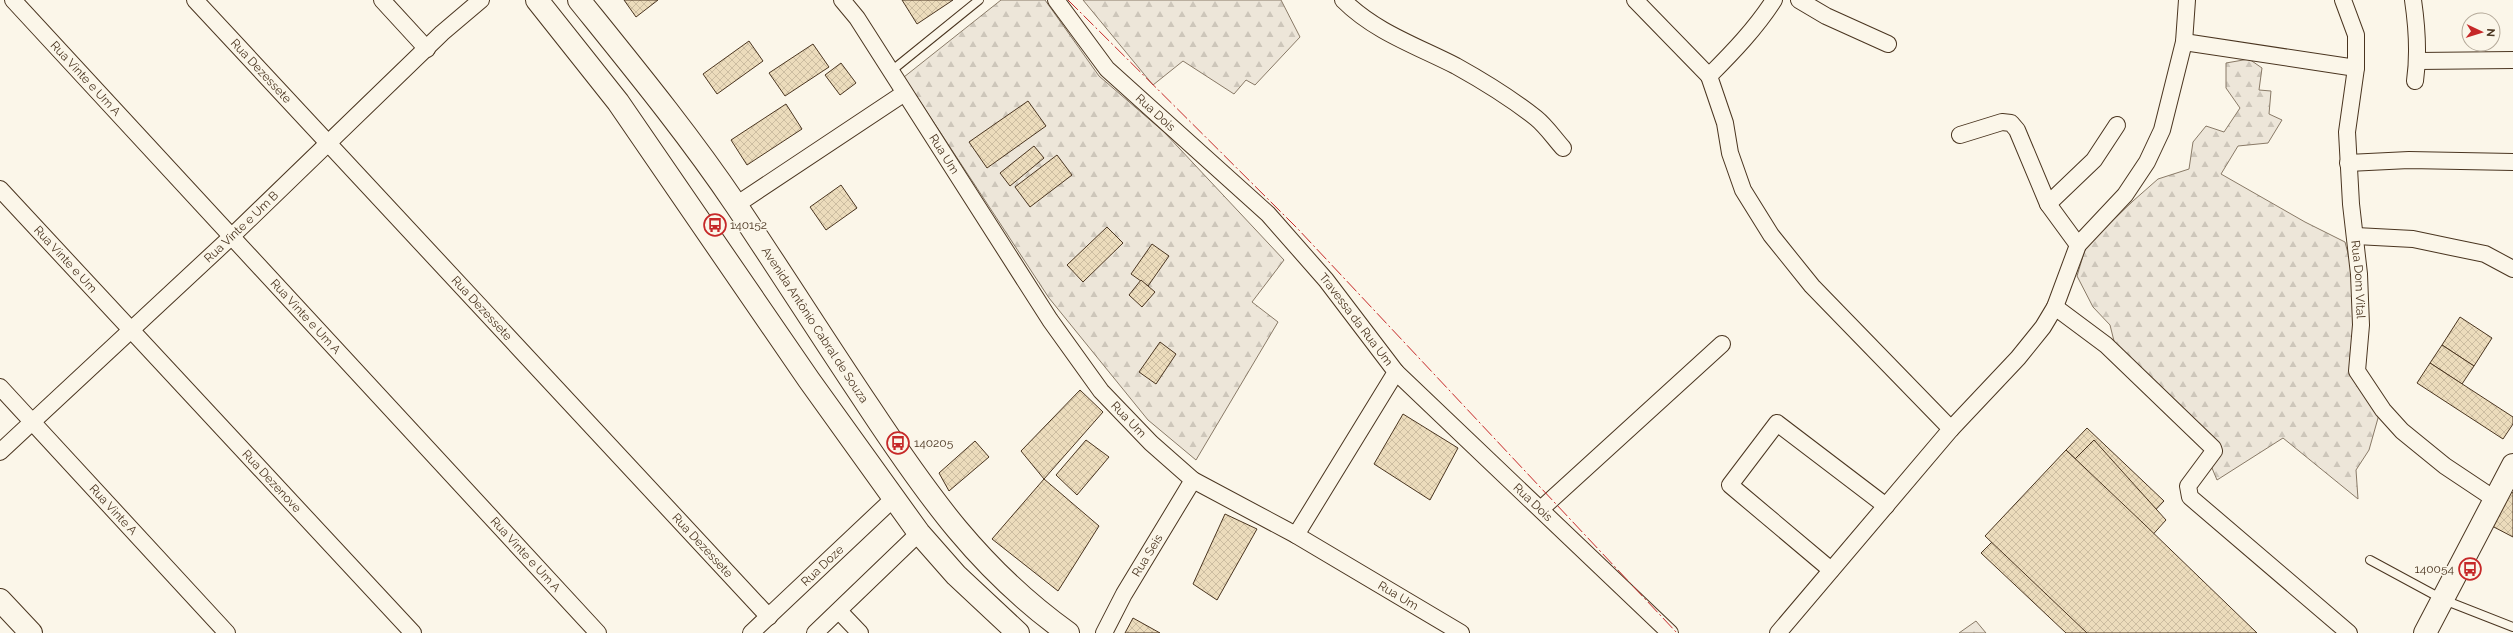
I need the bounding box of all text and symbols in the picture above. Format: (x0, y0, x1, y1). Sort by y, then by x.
north arrow (2461, 12, 2501, 52)
text: N (2484, 28, 2497, 37)
street label: Rua Dezessete (228, 36, 294, 106)
street label: Rua Vinte e Um A (48, 38, 124, 119)
street label: Rua Dois (1133, 91, 1178, 134)
street label: Rua Um (926, 132, 962, 177)
street label: Rua Vinte e Um B (201, 188, 281, 265)
bus stop icon: 140152 (702, 212, 728, 238)
place label: 140152 (730, 218, 767, 232)
street label: Rua Vinte e Um (31, 223, 100, 296)
street label: Rua Dom Vital (2348, 240, 2368, 320)
street label: Avenida Antônio Cabral de Souza (759, 244, 871, 406)
street label: Travessa da Rua Um (1316, 270, 1396, 369)
street label: Rua Dezessete (449, 273, 515, 343)
street label: Rua Vinte e Um A (268, 276, 344, 357)
street label: Rua Um (1108, 399, 1149, 441)
bus stop icon: 140205 (885, 430, 911, 456)
place label: 140205 (914, 436, 954, 450)
street label: Rua Dezenove (239, 447, 304, 515)
street label: Rua Dois (1510, 481, 1555, 524)
street label: Rua Vinte A (87, 482, 140, 538)
street label: Rua Dezessete (669, 511, 736, 580)
street label: Rua Vinte e Um A (487, 514, 563, 595)
street label: Rua Seis (1129, 531, 1166, 579)
street label: Rua Doze (798, 542, 846, 589)
bus stop icon: 140054 (2457, 556, 2483, 582)
place label: 140054 (2415, 562, 2454, 576)
street label: Rua Um (1375, 578, 1421, 613)

